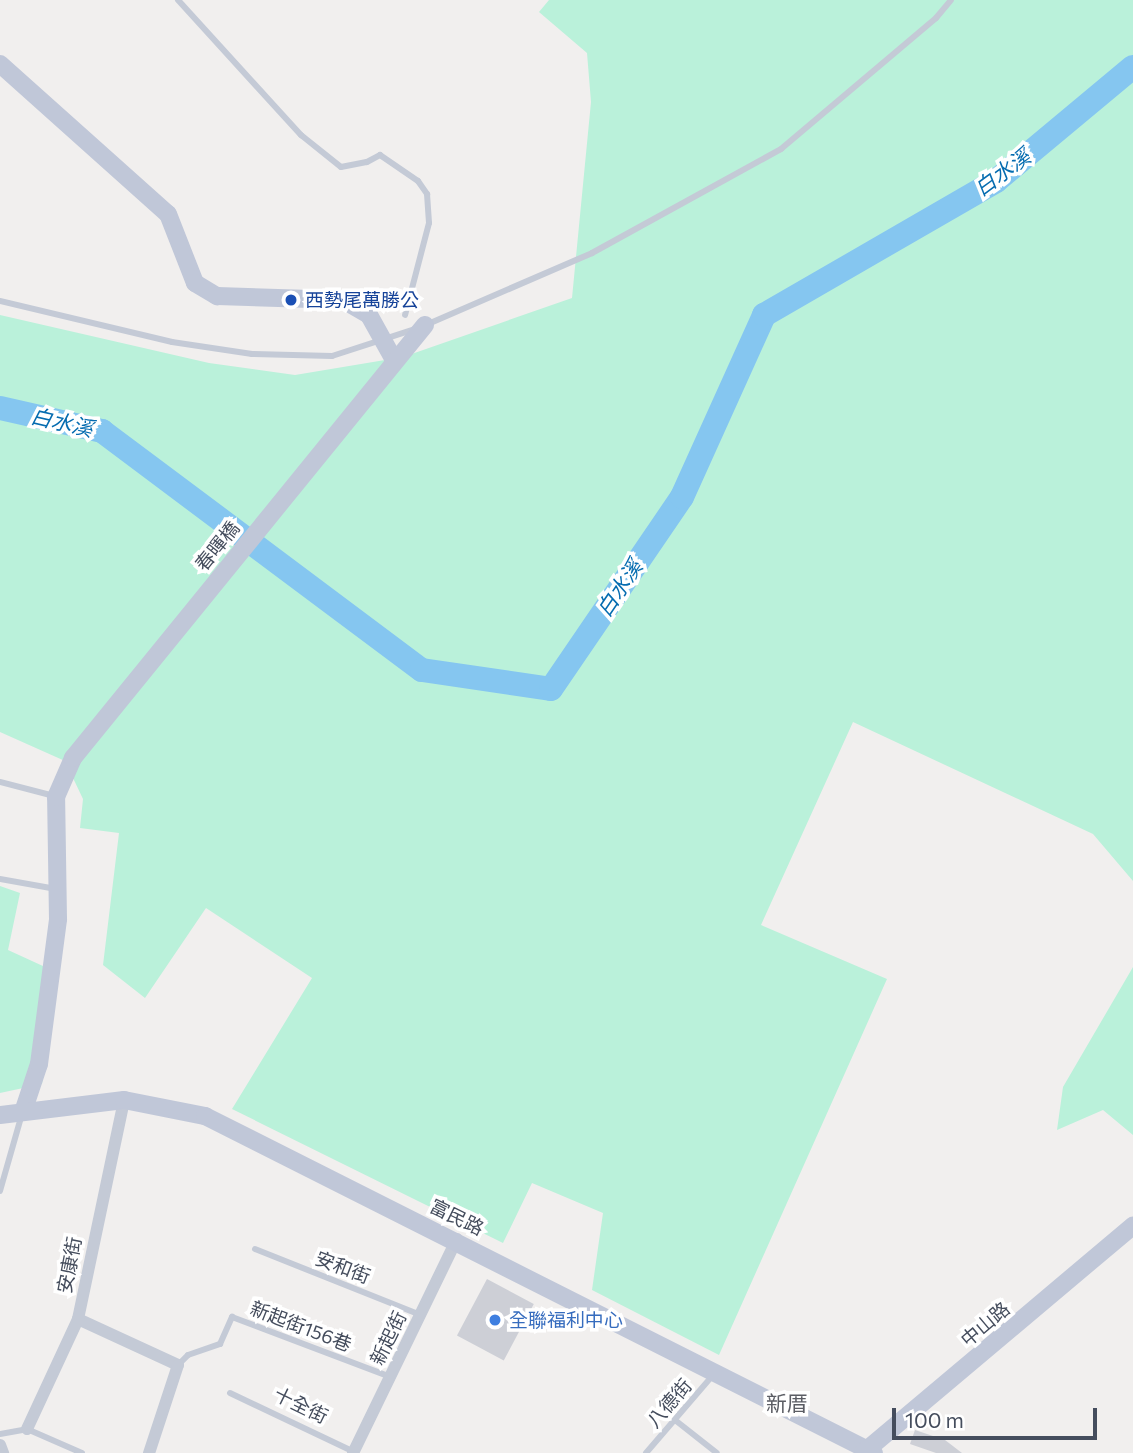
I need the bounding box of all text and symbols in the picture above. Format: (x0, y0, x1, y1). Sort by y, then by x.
water label: 白水溪 (969, 143, 1035, 201)
place label: 西勢尾萬勝公 (305, 289, 419, 311)
marker: 西勢尾萬勝公 (283, 292, 299, 308)
water label: 白水溪 (28, 403, 96, 441)
street label: 春暉橋 (190, 517, 244, 575)
water label: 白水溪 (591, 555, 647, 621)
street label: 富民路 (426, 1194, 488, 1240)
street label: 安康街 (52, 1235, 86, 1295)
street label: 安和街 (312, 1246, 374, 1288)
street label: 新起街156巷 (247, 1296, 355, 1356)
street label: 中山路 (956, 1297, 1014, 1351)
street label: 新起街 (365, 1307, 411, 1369)
place label: 全聯福利中心 (509, 1309, 623, 1331)
marker: 全聯福利中心 (487, 1312, 503, 1328)
street label: 八德街 (642, 1374, 696, 1432)
street label: 十全街 (270, 1382, 332, 1428)
district label: 新厝 (766, 1390, 808, 1416)
scale bar (895, 1394, 1100, 1438)
text: 100 m (905, 1407, 964, 1432)

